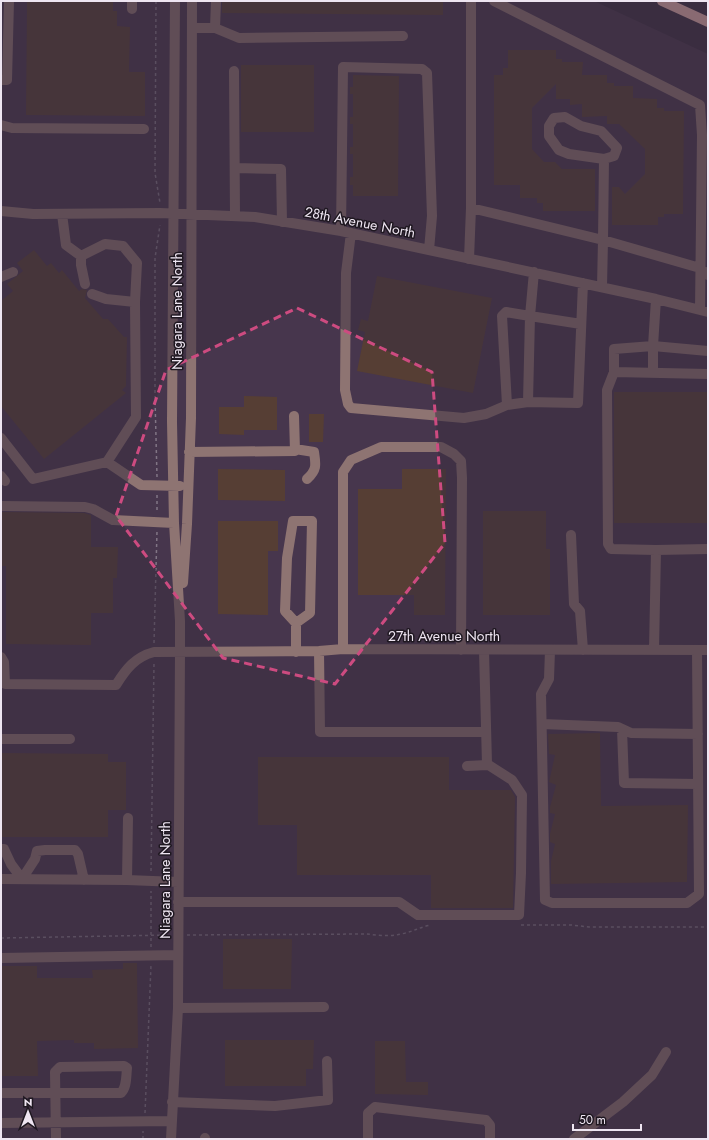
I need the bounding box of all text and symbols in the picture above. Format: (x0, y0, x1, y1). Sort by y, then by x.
street label: 28th Avenue North (303, 201, 417, 243)
street label: Niagara Lane North (167, 252, 187, 370)
street label: 27th Avenue North (388, 626, 500, 646)
street label: Niagara Lane North (155, 821, 175, 939)
north arrow (8, 1092, 48, 1132)
text: N (24, 1094, 32, 1110)
scale bar (573, 1106, 641, 1132)
text: 50 m (579, 1111, 606, 1129)

